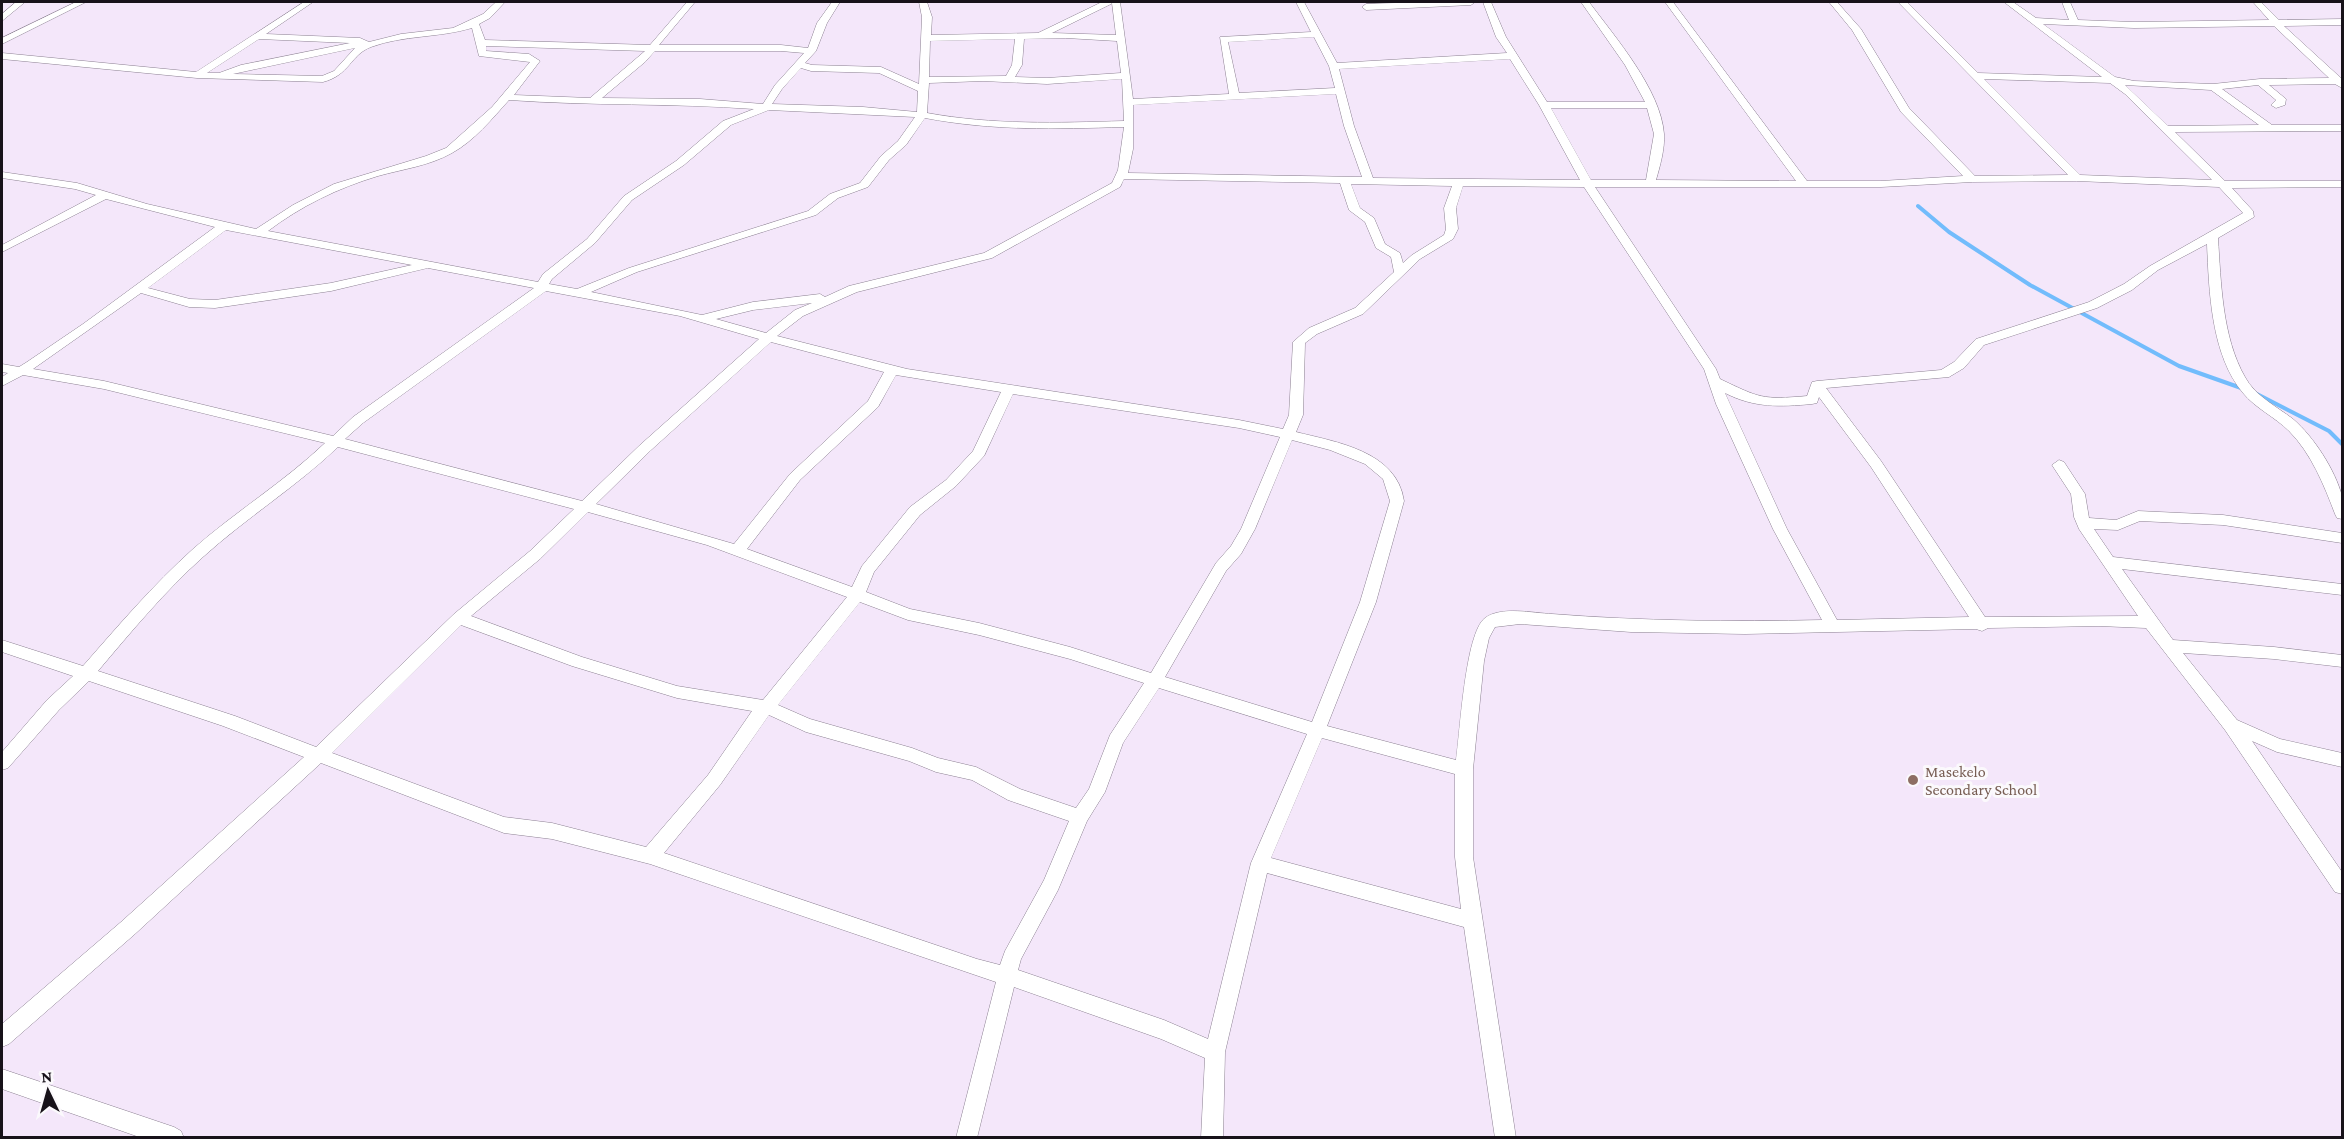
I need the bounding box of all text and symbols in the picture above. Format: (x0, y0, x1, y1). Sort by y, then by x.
place label: Masekelo Secondary School (1925, 763, 2037, 799)
marker: Masekelo Secondary School (1906, 773, 1920, 787)
north arrow (18, 1061, 78, 1121)
text: N (41, 1068, 53, 1085)

